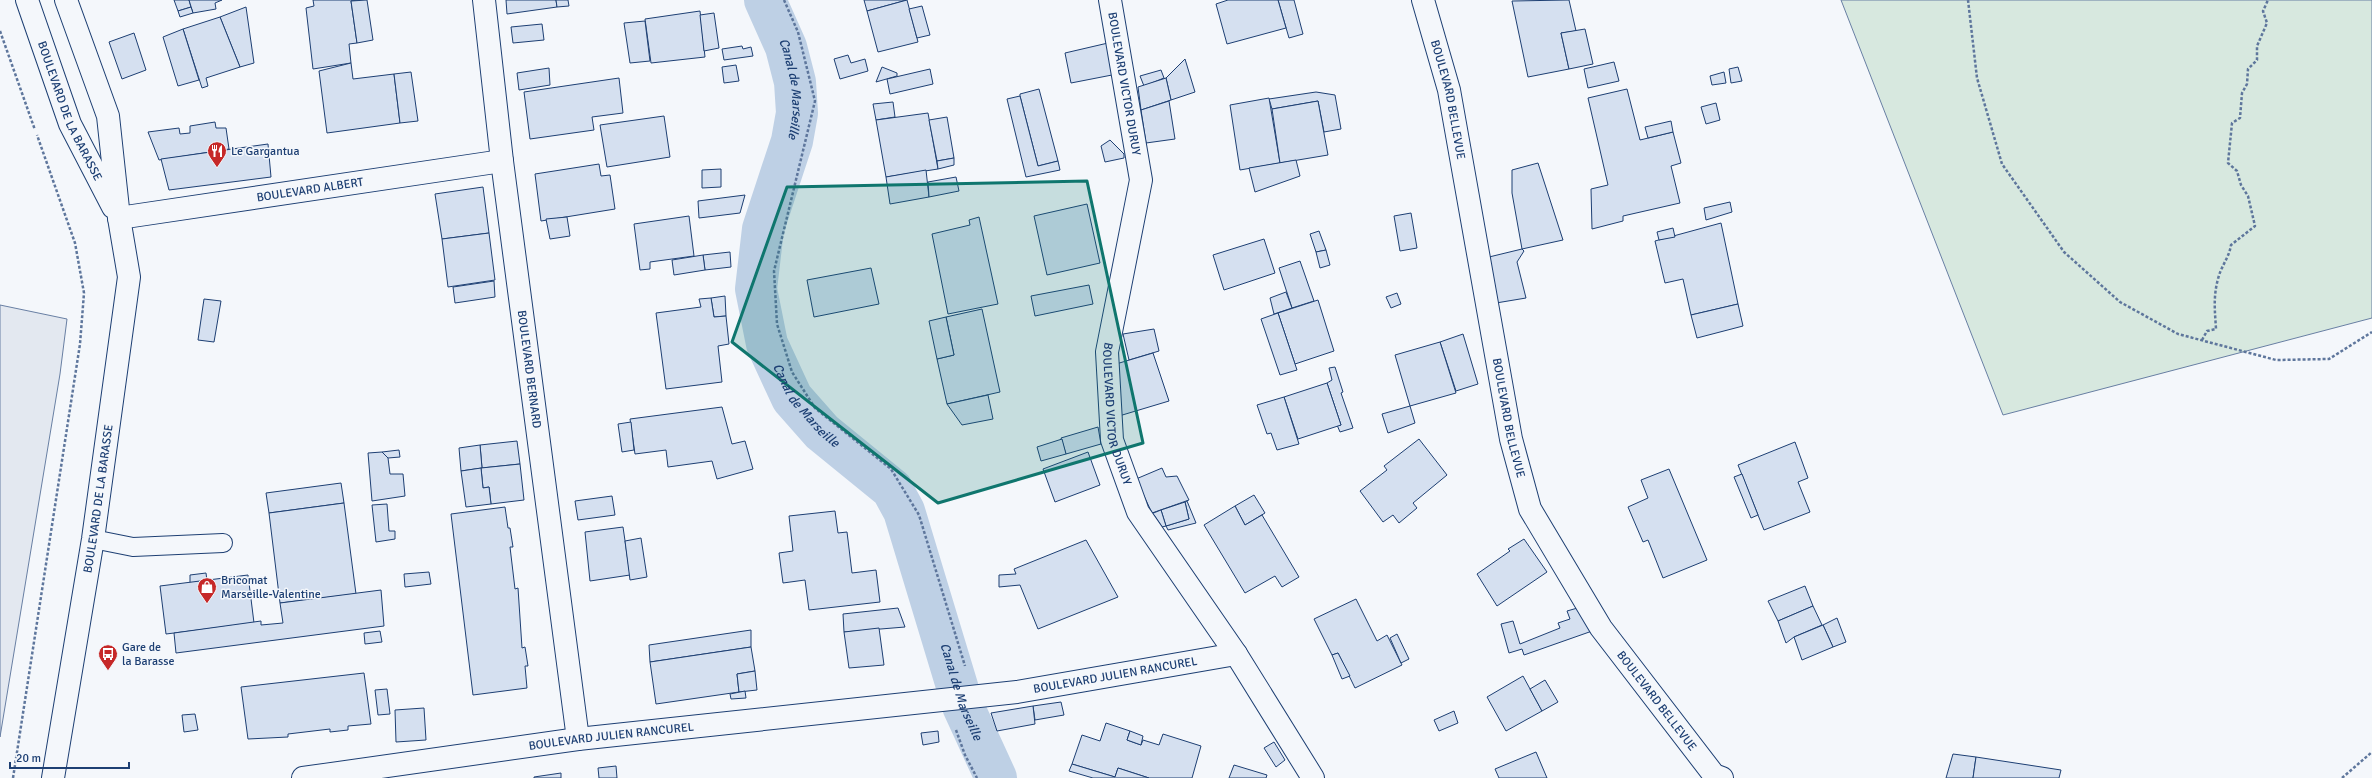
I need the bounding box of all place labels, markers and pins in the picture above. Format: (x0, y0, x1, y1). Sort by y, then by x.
restaurant icon: Le Gargantua (206, 140, 228, 168)
place label: Le Gargantua (231, 144, 300, 159)
place label: Bricomat Marseille-Valentine (221, 573, 321, 602)
shop icon: Bricomat Marseille-Valentine (196, 576, 218, 604)
place label: Gare de la Barasse (122, 640, 175, 669)
bus stop icon: Gare de la Barasse (97, 643, 119, 671)

